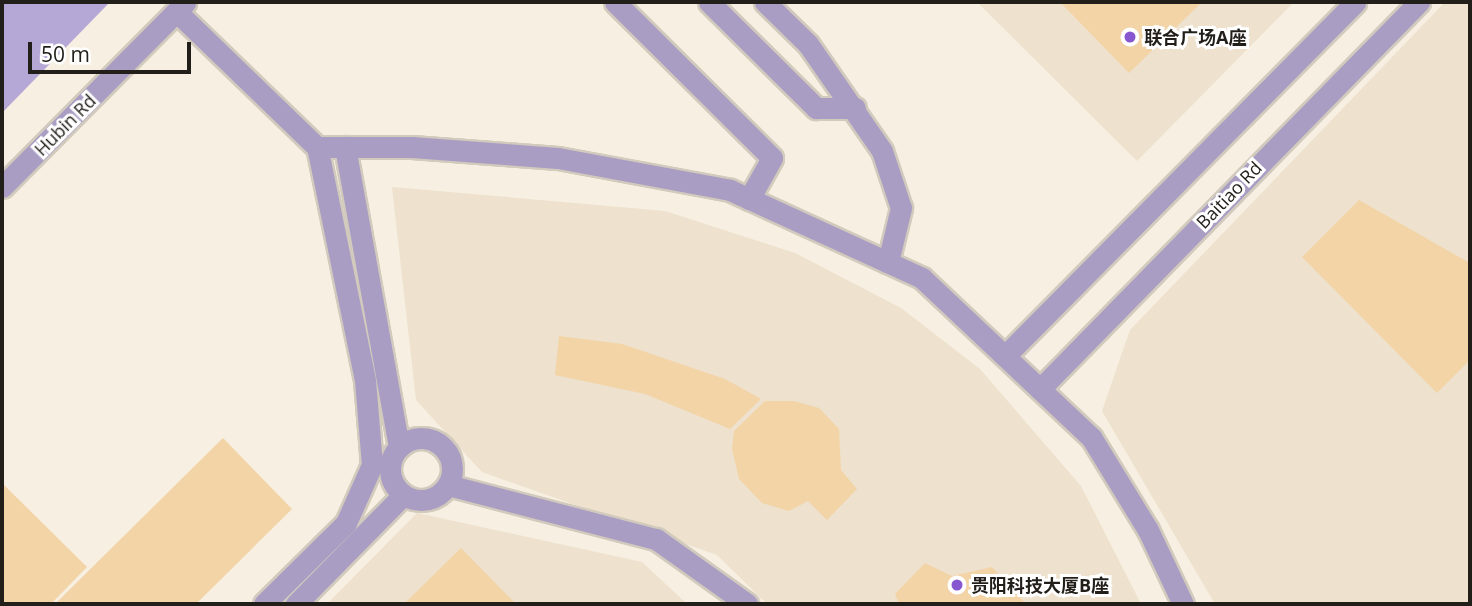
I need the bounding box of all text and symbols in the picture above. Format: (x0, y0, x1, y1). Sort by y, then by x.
place label: 联合广场A座 (1144, 26, 1246, 48)
scale bar (32, 28, 194, 72)
marker: 联合广场A座 (1122, 29, 1138, 45)
text: 50 m (41, 40, 90, 68)
street label: Hubin Rd (30, 90, 100, 160)
street label: Baitiao Rd (1192, 157, 1266, 233)
place label: 贵阳科技大厦B座 (971, 574, 1109, 596)
marker: 贵阳科技大厦B座 (949, 577, 965, 593)

